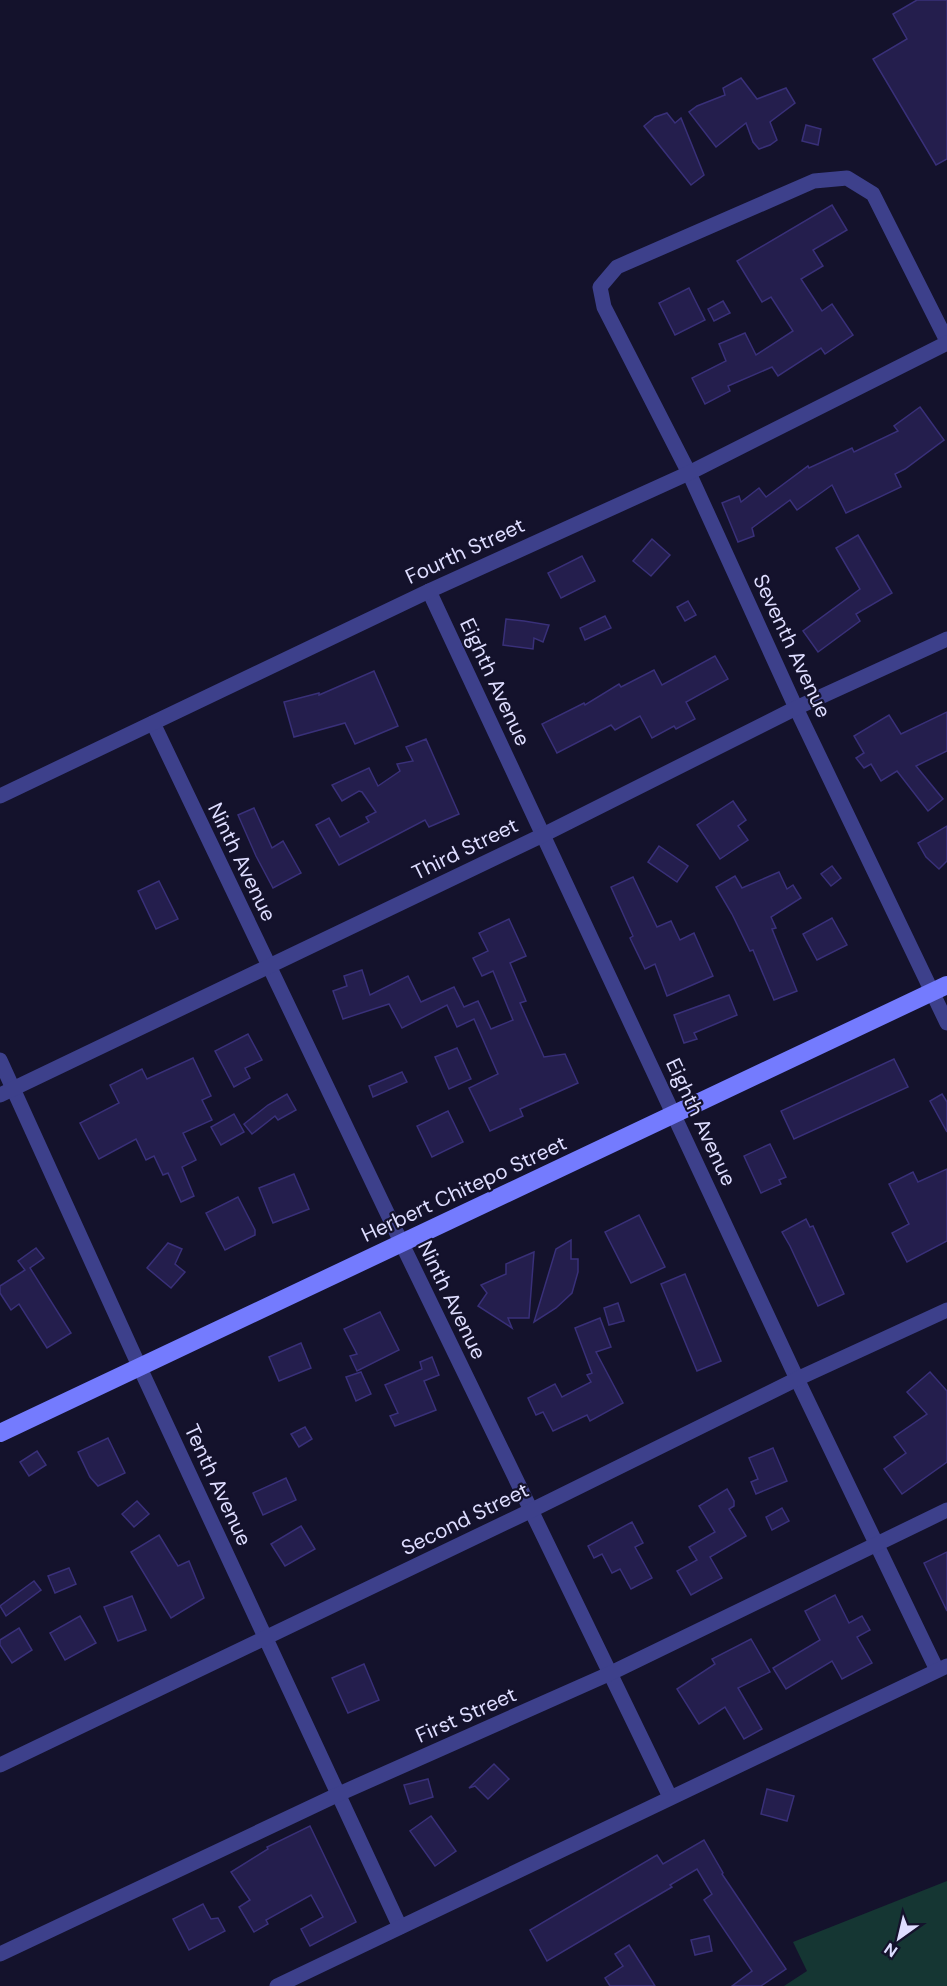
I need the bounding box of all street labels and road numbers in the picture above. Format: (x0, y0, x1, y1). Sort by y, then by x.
street label: Fourth Street (401, 511, 529, 591)
street label: Seventh Avenue (746, 570, 838, 722)
street label: Eighth Avenue (453, 614, 537, 750)
street label: Ninth Avenue (201, 798, 283, 926)
street label: Third Street (407, 811, 523, 887)
street label: Eighth Avenue (659, 1054, 743, 1190)
street label: Herbert Chitepo Street (357, 1129, 571, 1249)
street label: Ninth Avenue (411, 1236, 493, 1364)
street label: Tenth Avenue (178, 1420, 258, 1550)
street label: Second Street (396, 1476, 534, 1562)
street label: First Street (411, 1680, 521, 1750)

